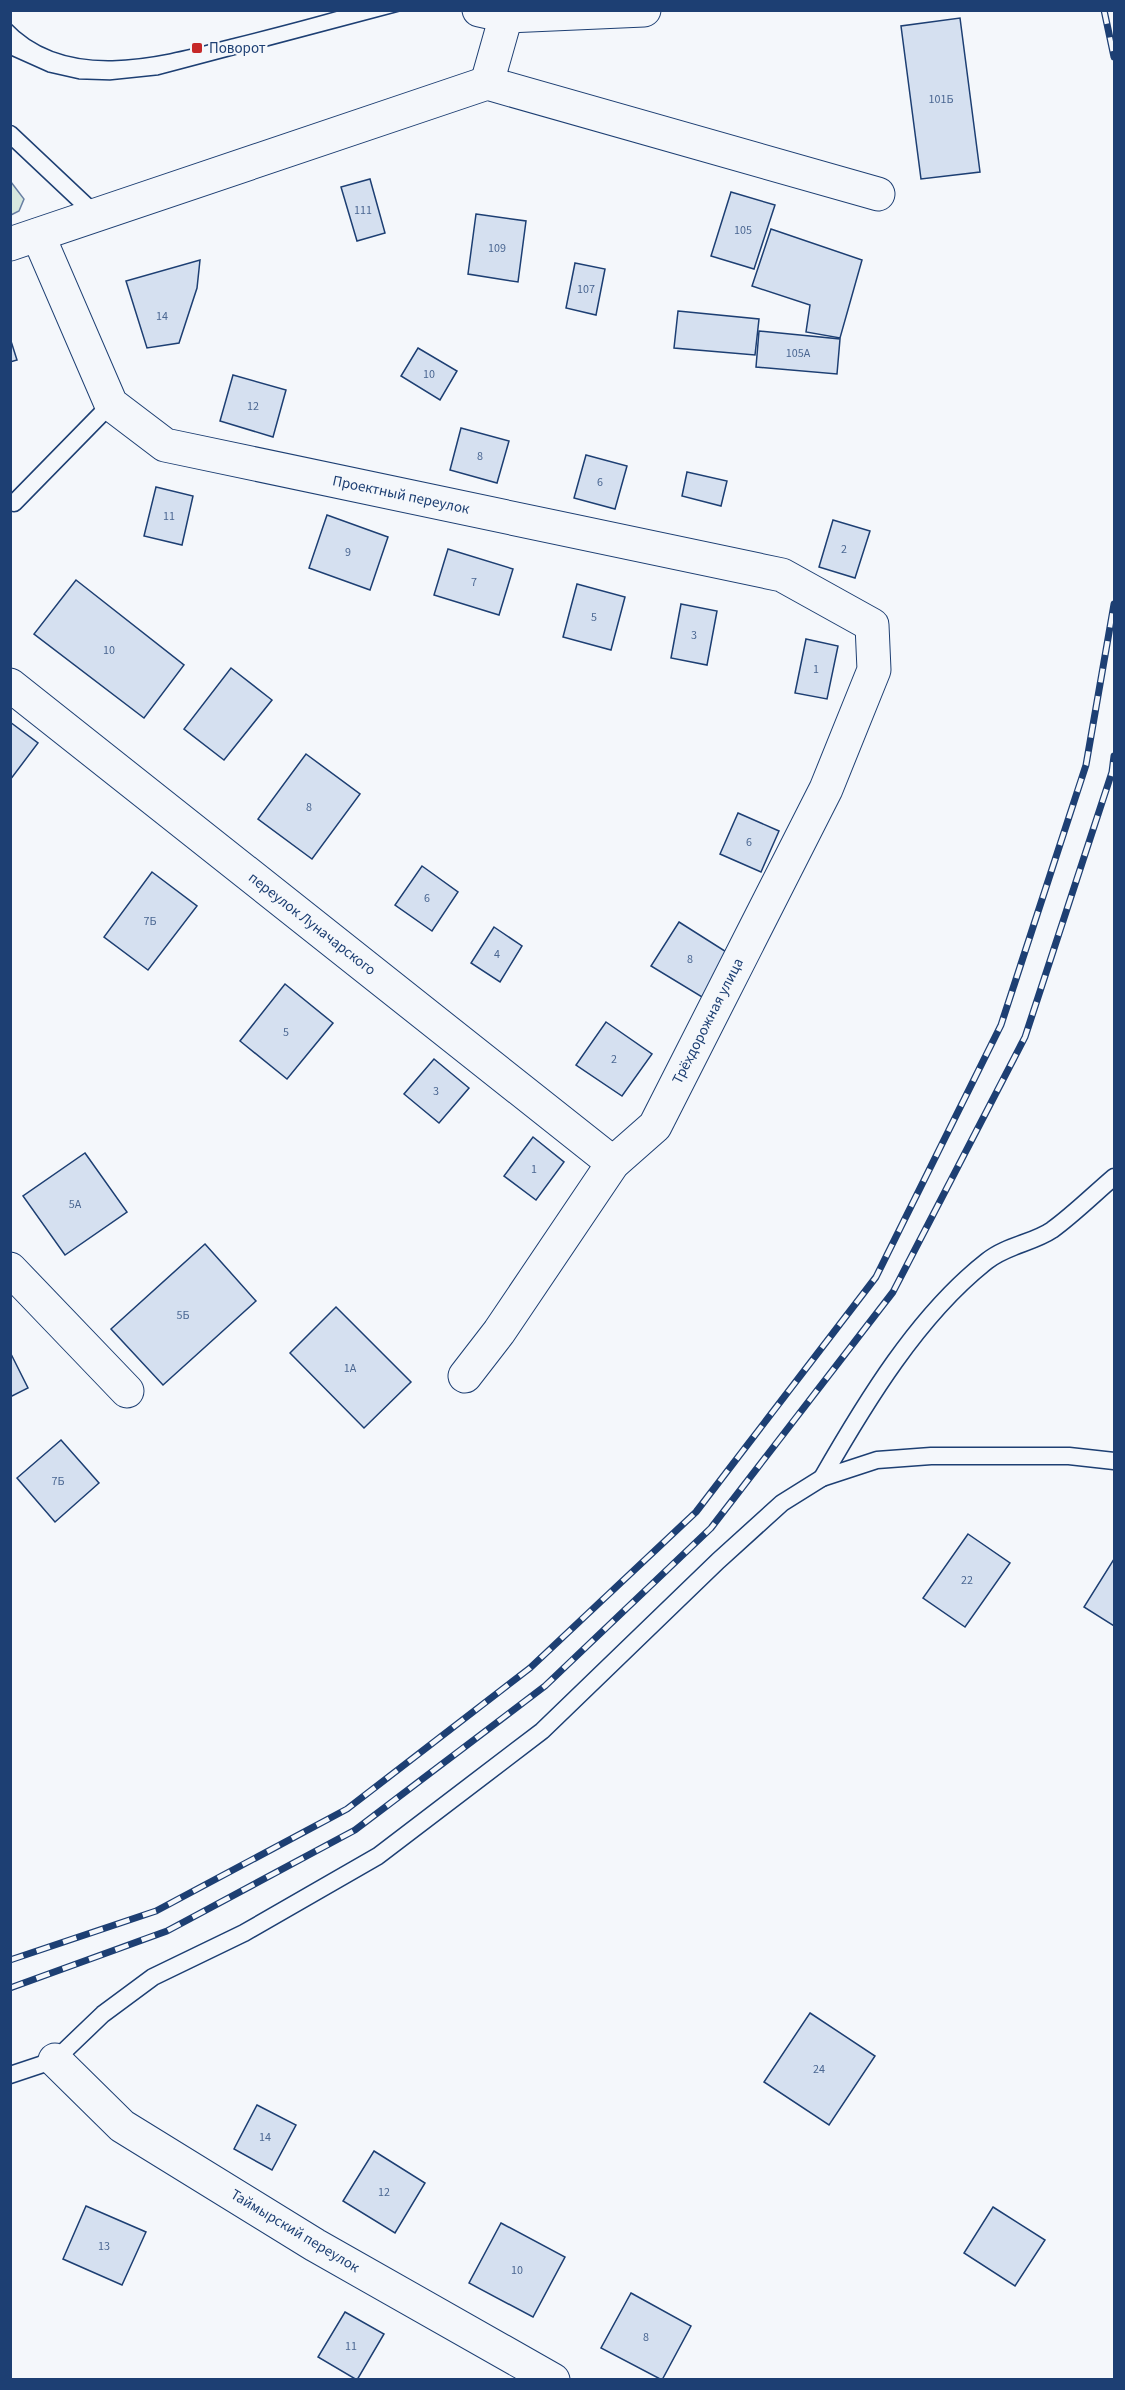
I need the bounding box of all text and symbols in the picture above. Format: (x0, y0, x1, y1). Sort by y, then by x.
place label: Поворот (209, 38, 266, 59)
marker: Поворот (190, 41, 204, 55)
house number: 101Б (929, 91, 953, 108)
house number: 111 (354, 202, 372, 219)
house number: 105 (734, 222, 752, 239)
house number: 109 (488, 240, 506, 257)
house number: 107 (577, 281, 595, 298)
house number: 14 (156, 308, 168, 325)
house number: 105А (786, 345, 811, 362)
house number: 10 (423, 366, 435, 383)
house number: 12 (247, 398, 259, 415)
house number: 8 (477, 448, 483, 465)
street label: Проектный переулок (331, 470, 472, 520)
house number: 6 (597, 474, 603, 491)
house number: 11 (163, 508, 175, 525)
house number: 2 (841, 541, 847, 558)
house number: 9 (345, 544, 351, 561)
house number: 7 (471, 574, 477, 591)
house number: 5 (591, 609, 597, 626)
house number: 3 (691, 627, 697, 644)
house number: 10 (103, 642, 115, 659)
house number: 1 (813, 661, 819, 678)
house number: 8 (306, 799, 312, 816)
house number: 6 (746, 834, 752, 851)
street label: переулок Луначарского (244, 867, 380, 981)
house number: 6 (424, 890, 430, 907)
house number: 7Б (144, 913, 156, 930)
house number: 4 (494, 946, 500, 963)
house number: 8 (687, 951, 693, 968)
street label: Трёхдорожная улица (667, 954, 749, 1088)
house number: 5 (283, 1024, 289, 1041)
house number: 2 (611, 1051, 617, 1068)
house number: 3 (433, 1083, 439, 1100)
house number: 1 (531, 1161, 537, 1178)
house number: 5А (69, 1196, 82, 1213)
house number: 5Б (177, 1307, 189, 1324)
house number: 1А (344, 1360, 357, 1377)
house number: 7Б (52, 1473, 64, 1490)
house number: 22 (961, 1572, 973, 1589)
house number: 24 (813, 2061, 825, 2078)
house number: 14 (259, 2129, 271, 2146)
street label: Таймырский переулок (227, 2184, 364, 2278)
house number: 12 (378, 2184, 390, 2201)
house number: 13 (98, 2238, 110, 2255)
house number: 10 (511, 2262, 523, 2279)
house number: 8 (643, 2329, 649, 2346)
house number: 11 (345, 2338, 357, 2355)

